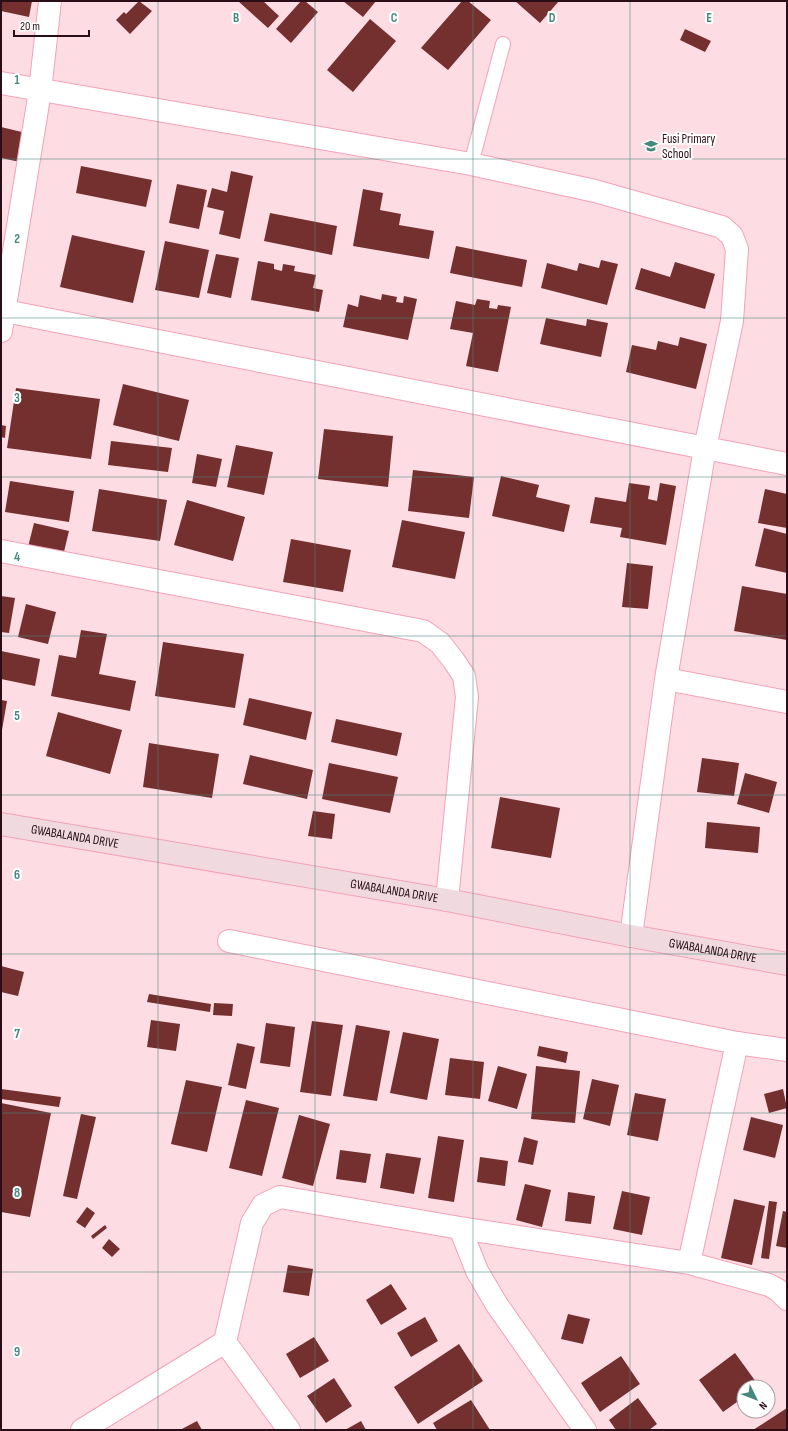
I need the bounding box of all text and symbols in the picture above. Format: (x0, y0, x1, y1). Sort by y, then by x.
text: B (233, 10, 239, 26)
text: C (391, 10, 398, 26)
text: D (549, 10, 556, 26)
text: E (706, 10, 712, 26)
scale bar (14, 12, 89, 38)
text: 20 m (20, 19, 40, 34)
text: 1 (14, 72, 20, 88)
place label: Fusi Primary School (662, 131, 715, 162)
school or university icon: Fusi Primary School (643, 138, 659, 154)
text: 2 (14, 231, 20, 247)
text: 3 (14, 390, 20, 406)
text: 4 (14, 549, 20, 565)
text: 5 (14, 708, 20, 724)
street label: GWABALANDA DRIVE (30, 821, 120, 852)
text: 6 (14, 867, 20, 883)
street label: GWABALANDA DRIVE (349, 876, 439, 906)
street label: GWABALANDA DRIVE (668, 935, 758, 966)
text: 7 (14, 1026, 20, 1042)
text: 8 (14, 1185, 20, 1201)
text: 9 (14, 1344, 20, 1360)
north arrow (736, 1379, 776, 1419)
text: N (756, 1399, 770, 1412)

